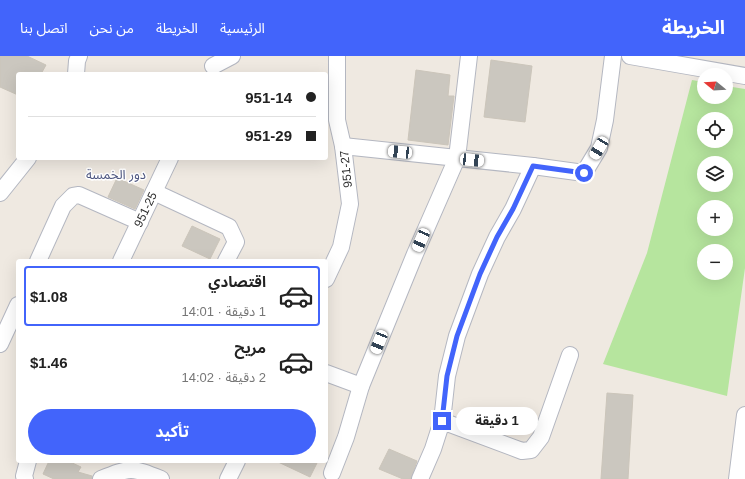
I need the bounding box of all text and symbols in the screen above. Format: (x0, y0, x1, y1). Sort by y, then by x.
text: الخريطة (662, 17, 725, 38)
text: اتصل بنا (20, 20, 68, 36)
text: من نحن (90, 20, 134, 36)
text: الخريطة (156, 20, 198, 36)
text: الرئيسية (220, 20, 265, 36)
north arrow (697, 68, 733, 104)
map controls (697, 68, 733, 280)
text: 951-14 (245, 89, 292, 106)
button: locate (697, 112, 733, 148)
text: 951-29 (245, 127, 292, 144)
car (588, 135, 610, 161)
car (387, 145, 413, 159)
street label: 951-27 (337, 149, 355, 188)
car (459, 153, 485, 167)
button: layers (697, 156, 733, 192)
route start (575, 164, 593, 182)
district label: دور الخمسة (86, 167, 146, 182)
street label: 951-25 (131, 189, 160, 229)
button: + (697, 200, 733, 236)
car (411, 227, 431, 253)
button: − (697, 244, 733, 280)
text: اقتصادي (208, 273, 266, 290)
icon: car (278, 278, 314, 314)
text: $1.08 (30, 288, 68, 305)
text: 1 دقيقة · 14:01 (181, 304, 266, 319)
car (369, 329, 389, 355)
text: مريح (234, 339, 266, 356)
icon: car (278, 344, 314, 380)
text: $1.46 (30, 354, 68, 371)
text: 2 دقيقة · 14:02 (181, 370, 266, 385)
callout: 1 دقيقة (456, 407, 538, 435)
button: تأكيد (28, 409, 316, 455)
route end (433, 412, 451, 430)
text: 1 دقيقة (475, 413, 519, 428)

